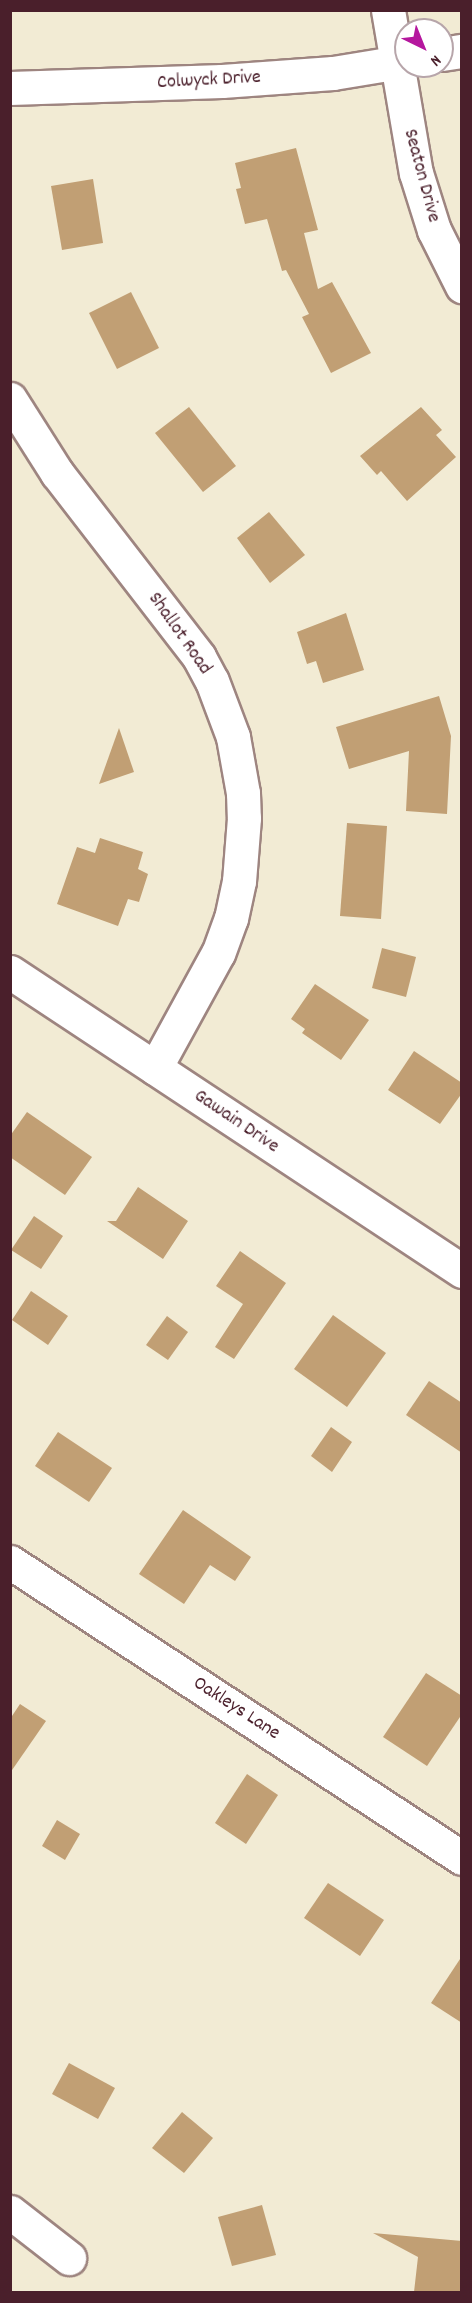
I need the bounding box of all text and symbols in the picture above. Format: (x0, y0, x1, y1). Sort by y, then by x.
north arrow (394, 18, 454, 78)
text: N (425, 49, 446, 71)
street label: Colwyck Drive (157, 66, 261, 96)
street label: Seaton Drive (397, 127, 445, 225)
street label: Shallot Road (142, 588, 216, 680)
street label: Gawain Drive (189, 1085, 283, 1159)
street label: Oakleys Lane (188, 1672, 284, 1746)

